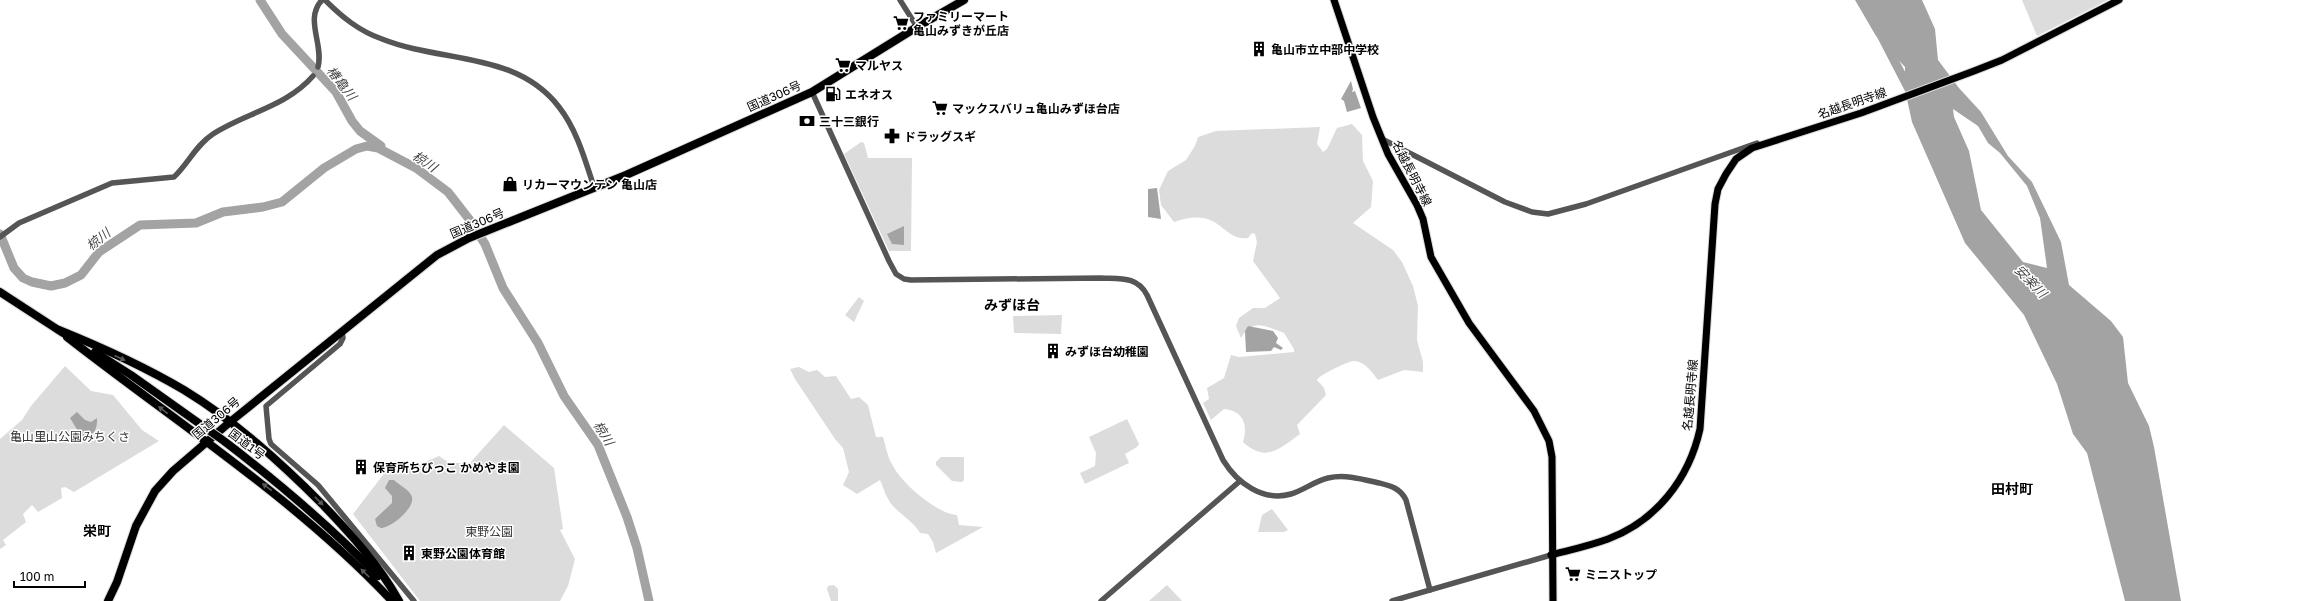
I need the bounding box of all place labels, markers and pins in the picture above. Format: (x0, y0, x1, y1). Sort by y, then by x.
place label: ファミリーマート 亀山みずきが丘店 (913, 9, 1009, 38)
supermarket icon: ファミリーマート 亀山みずきが丘店 (892, 14, 910, 32)
building icon: 亀山市立中部中学校 (1250, 40, 1268, 58)
place label: 亀山市立中部中学校 (1271, 42, 1379, 57)
supermarket icon: マルヤス (834, 56, 852, 74)
place label: マルヤス (855, 58, 903, 73)
fuel station icon: エネオス (824, 85, 842, 103)
place label: エネオス (845, 87, 893, 102)
supermarket icon: マックスバリュ亀山みずほ台店 (931, 99, 949, 117)
place label: マックスバリュ亀山みずほ台店 (952, 101, 1120, 116)
bank icon: 三十三銀行 (798, 112, 816, 130)
place label: 三十三銀行 (819, 114, 879, 129)
pharmacy icon: ドラッグスギ (883, 127, 901, 145)
place label: ドラッグスギ (904, 129, 976, 144)
shop icon: リカーマウンテン 亀山店 (501, 175, 519, 193)
place label: リカーマウンテン 亀山店 (522, 177, 657, 192)
building icon: みずほ台幼稚園 (1044, 342, 1062, 360)
place label: みずほ台幼稚園 (1065, 344, 1149, 359)
building icon: 保育所ちびっこ かめやま園 (352, 458, 370, 476)
place label: 保育所ちびっこ かめやま園 (373, 460, 520, 475)
building icon: 東野公園体育館 (400, 544, 418, 562)
place label: 東野公園体育館 (421, 546, 505, 561)
supermarket icon: ミニストップ (1564, 565, 1582, 583)
place label: ミニストップ (1585, 567, 1657, 582)

